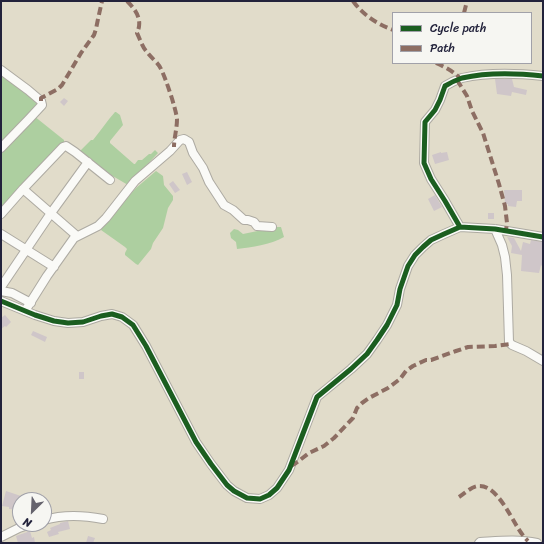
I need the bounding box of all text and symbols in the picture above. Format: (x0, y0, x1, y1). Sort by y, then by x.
legend (392, 12, 532, 64)
text: Cycle path (430, 17, 486, 39)
text: Path (430, 37, 455, 59)
north arrow (12, 492, 52, 532)
text: N (20, 512, 35, 533)

